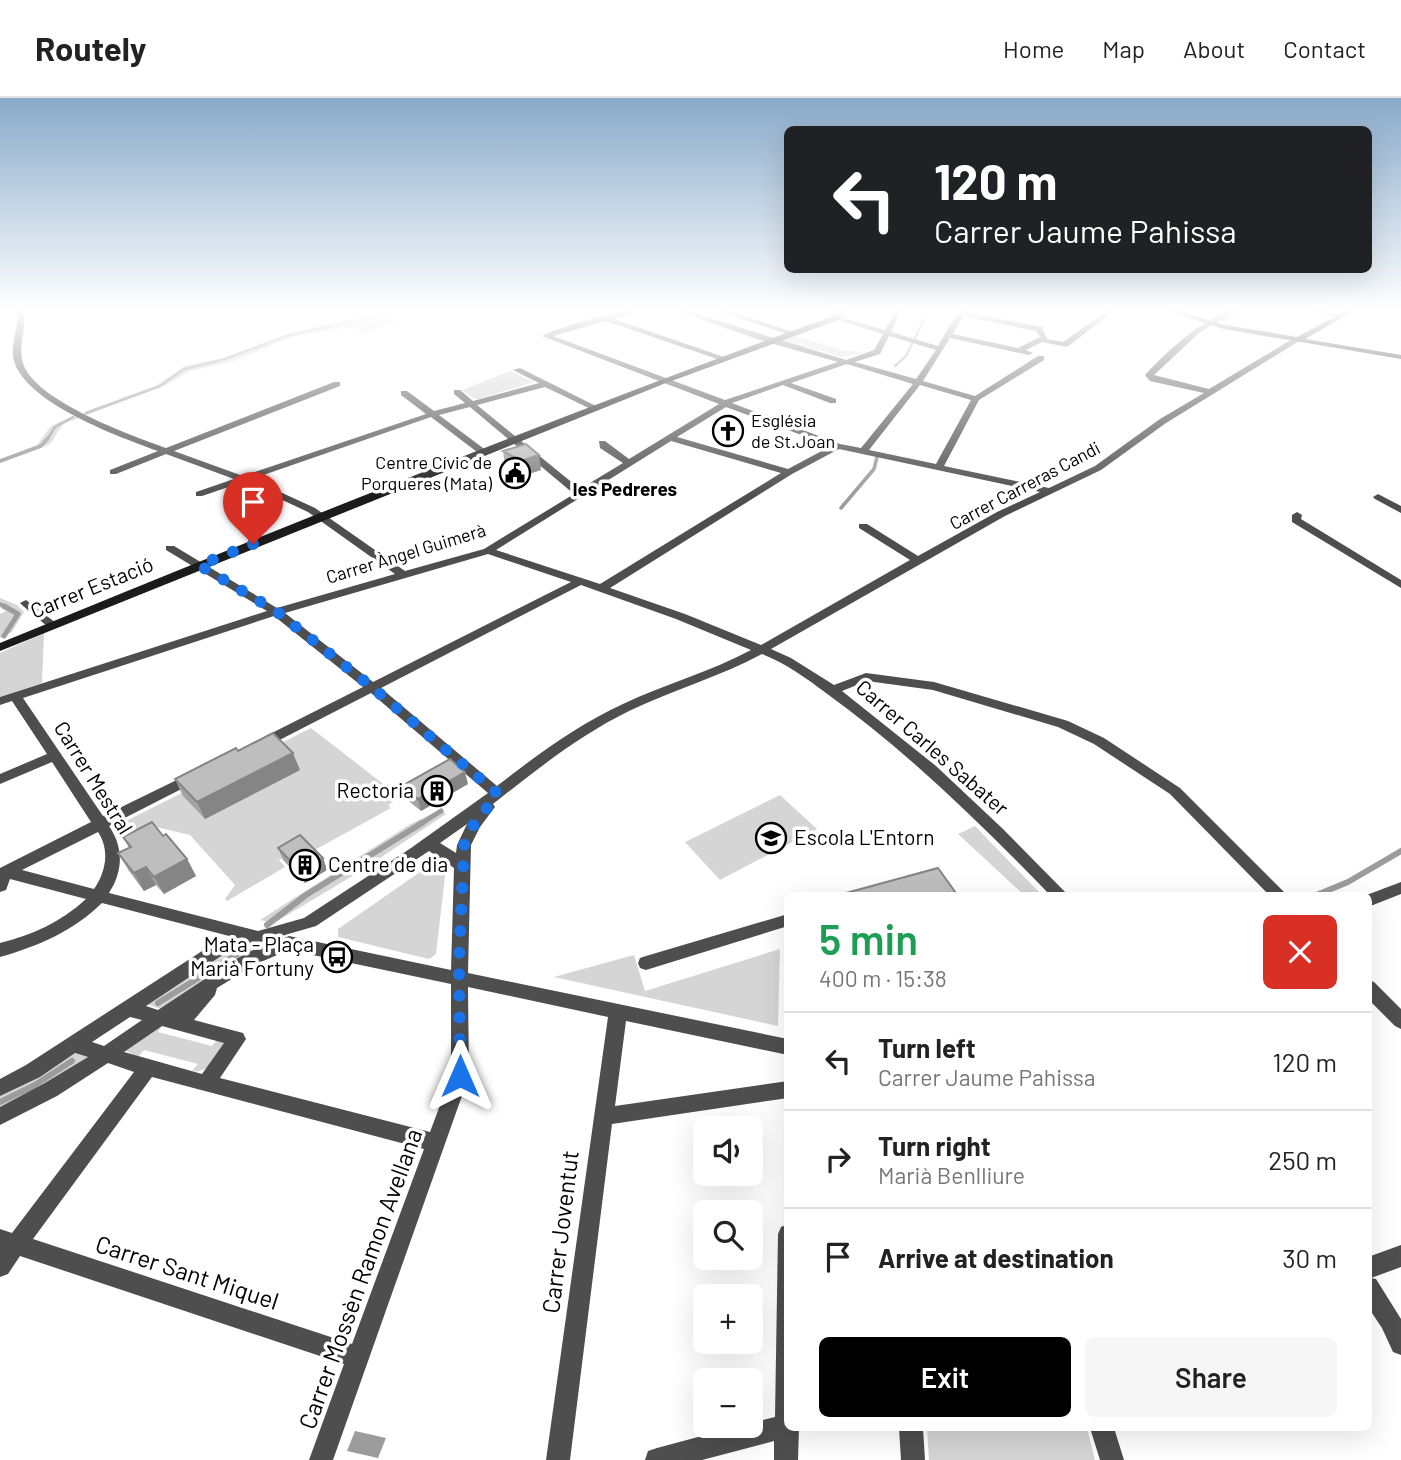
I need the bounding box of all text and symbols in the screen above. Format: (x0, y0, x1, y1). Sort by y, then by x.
text: Routely (35, 28, 146, 68)
text: Home (1003, 34, 1064, 63)
text: Map (1102, 34, 1145, 63)
text: About (1183, 34, 1245, 63)
text: Contact (1283, 34, 1366, 63)
text: 120 m (934, 151, 1057, 210)
icon: left (819, 154, 910, 245)
text: Carrer Jaume Pahissa (934, 211, 1237, 249)
place label: Església de St.Joan (751, 409, 835, 452)
church icon: Església de St.Joan (711, 414, 745, 448)
street label: Carrer Carreras Candi (945, 436, 1104, 534)
place label: Centre Cívic de Porqueres (Mata) (361, 451, 492, 494)
public building icon: Centre Cívic de Porqueres (Mata) (498, 456, 532, 490)
pin (223, 472, 283, 544)
district label: les Pedreres (573, 477, 677, 500)
icon: arrive (234, 483, 272, 521)
street label: Carrer Àngel Guimerà (323, 518, 488, 588)
street label: Carrer Estació (26, 551, 157, 623)
street label: Carrer Carles Sabater (852, 674, 1015, 820)
street label: Carrer Mestral (50, 716, 139, 838)
building icon: Rectoria (420, 774, 454, 808)
place label: Rectoria (337, 777, 414, 802)
school or university icon: Escola L'Entorn (754, 821, 788, 855)
place label: Escola L'Entorn (794, 824, 934, 849)
building icon: Centre de dia (288, 848, 322, 882)
place label: Centre de dia (328, 851, 448, 876)
text: 5 min (819, 913, 918, 963)
button: close (1263, 915, 1337, 989)
place label: Mata - Plaça Marià Fortuny (190, 931, 314, 980)
bus stop icon: Mata - Plaça Marià Fortuny (320, 940, 354, 974)
text: 400 m · 15:38 (819, 964, 947, 992)
text: Turn left (878, 1032, 976, 1063)
position arrow (423, 1039, 497, 1113)
icon: left (819, 1042, 857, 1080)
text: 120 m (1273, 1046, 1337, 1077)
text: Carrer Jaume Pahissa (878, 1063, 1096, 1091)
map controls (693, 1116, 763, 1438)
button: sound (693, 1116, 763, 1186)
street label: Carrer Mossèn Ramon Avellana (292, 1124, 428, 1433)
text: Turn right (878, 1130, 991, 1161)
icon: right (819, 1140, 857, 1178)
text: 250 m (1268, 1144, 1337, 1175)
street label: Carrer Joventut (535, 1149, 584, 1315)
text: Marià Benlliure (878, 1161, 1025, 1189)
button: search (693, 1200, 763, 1270)
street label: Carrer Sant Miquel (92, 1228, 283, 1315)
icon: arrive (819, 1238, 857, 1276)
text: Arrive at destination (878, 1242, 1114, 1273)
text: 30 m (1282, 1242, 1337, 1273)
button: + (693, 1284, 763, 1354)
button: Exit (819, 1337, 1071, 1417)
button: Share (1085, 1337, 1337, 1417)
button: − (693, 1368, 763, 1438)

